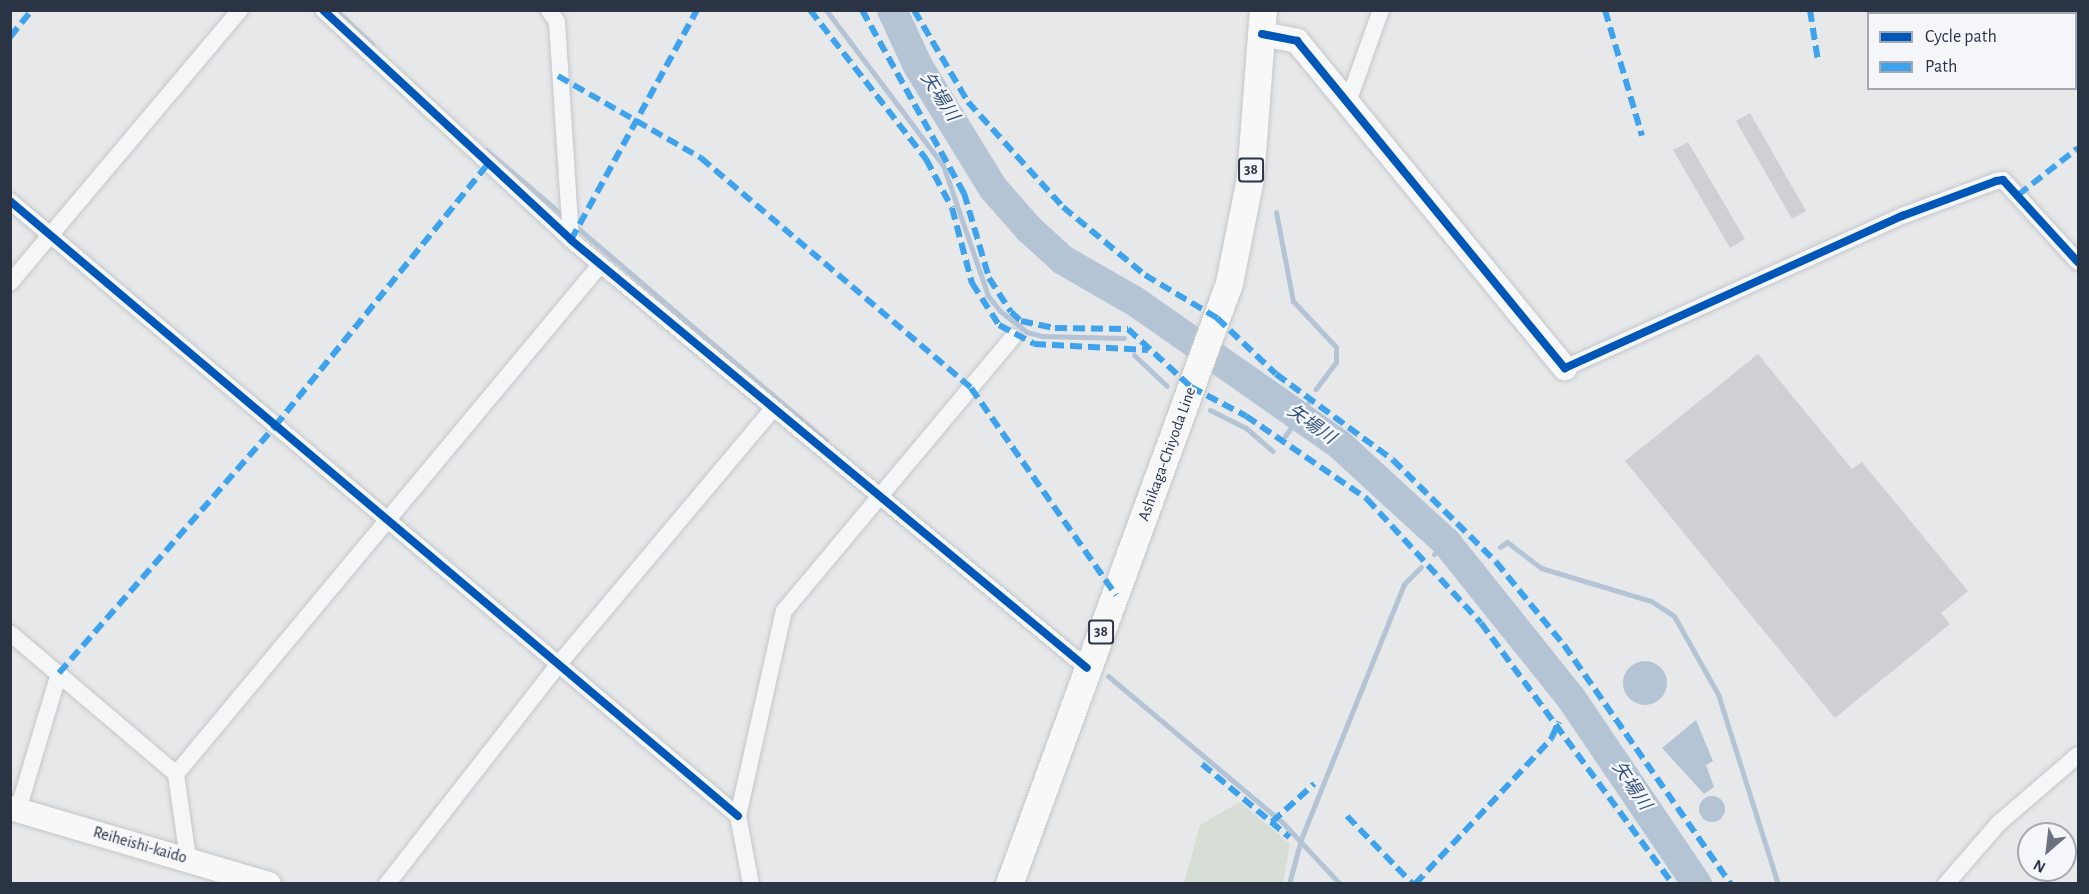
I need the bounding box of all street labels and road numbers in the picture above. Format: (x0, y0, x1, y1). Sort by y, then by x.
road number: 38 (1238, 158, 1264, 182)
street label: Ashikaga-Chiyoda Line (1134, 384, 1200, 524)
road number: 38 (1088, 620, 1114, 644)
street label: Reiheishi-kaido (91, 822, 189, 868)

